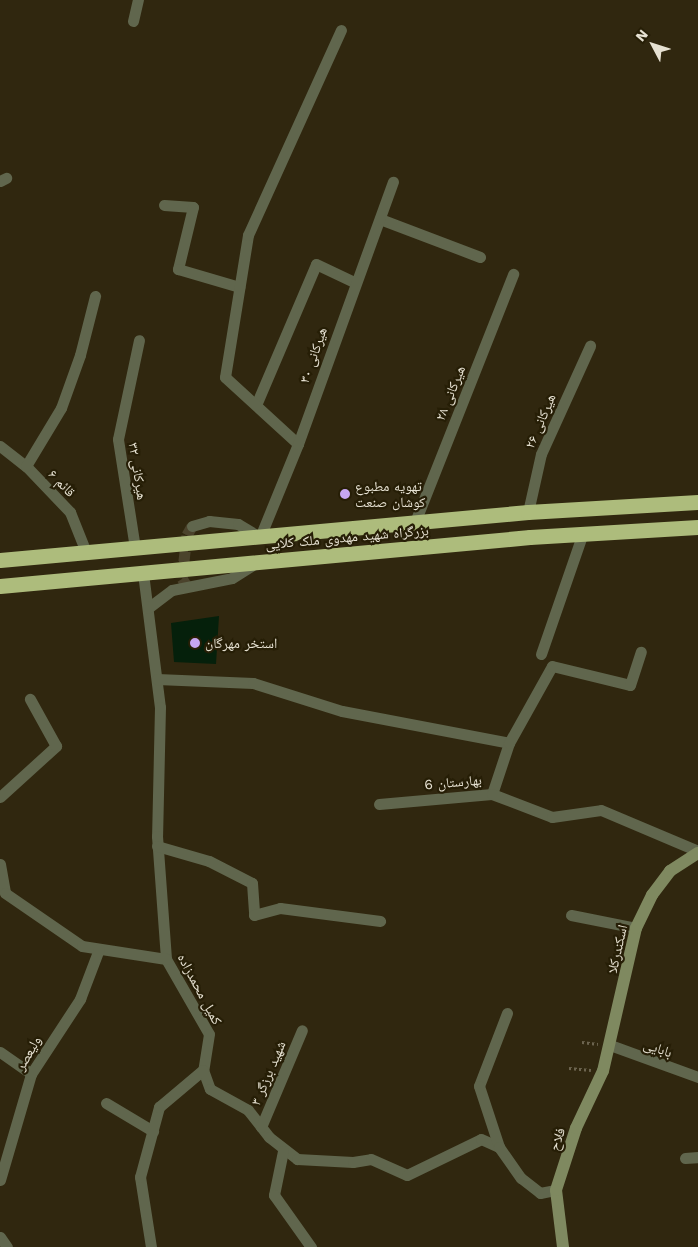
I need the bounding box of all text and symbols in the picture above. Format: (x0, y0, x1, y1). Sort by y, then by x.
north arrow (628, 20, 678, 70)
text: N (632, 26, 651, 44)
street label: هیرکانی ۳۰ (296, 325, 330, 385)
street label: هیرکانی ۲۸ (431, 363, 469, 423)
street label: هیرکانی ۲۶ (521, 391, 559, 451)
street label: هیرکانی ۳۲ (125, 441, 151, 501)
street label: قائم ۶ (45, 466, 79, 500)
place label: تهویه مطبوع کوشان صنعت (355, 478, 425, 511)
marker: تهویه مطبوع کوشان صنعت (339, 488, 351, 500)
street label: بزرگراه شهید مهدوی ملک کلایی (265, 521, 429, 553)
place label: استخر مهرگان (205, 635, 277, 651)
marker: استخر مهرگان (189, 637, 201, 649)
street label: بهارستان 6 (424, 771, 482, 793)
street label: اسکندرکلا (603, 923, 631, 975)
street label: کمیل محمدزاده (174, 951, 226, 1027)
street label: ولیعصر (11, 1033, 45, 1073)
street label: بابایی (641, 1035, 675, 1061)
street label: شهید برزگر ۳ (247, 1038, 289, 1108)
street label: فلاح (545, 1125, 569, 1153)

